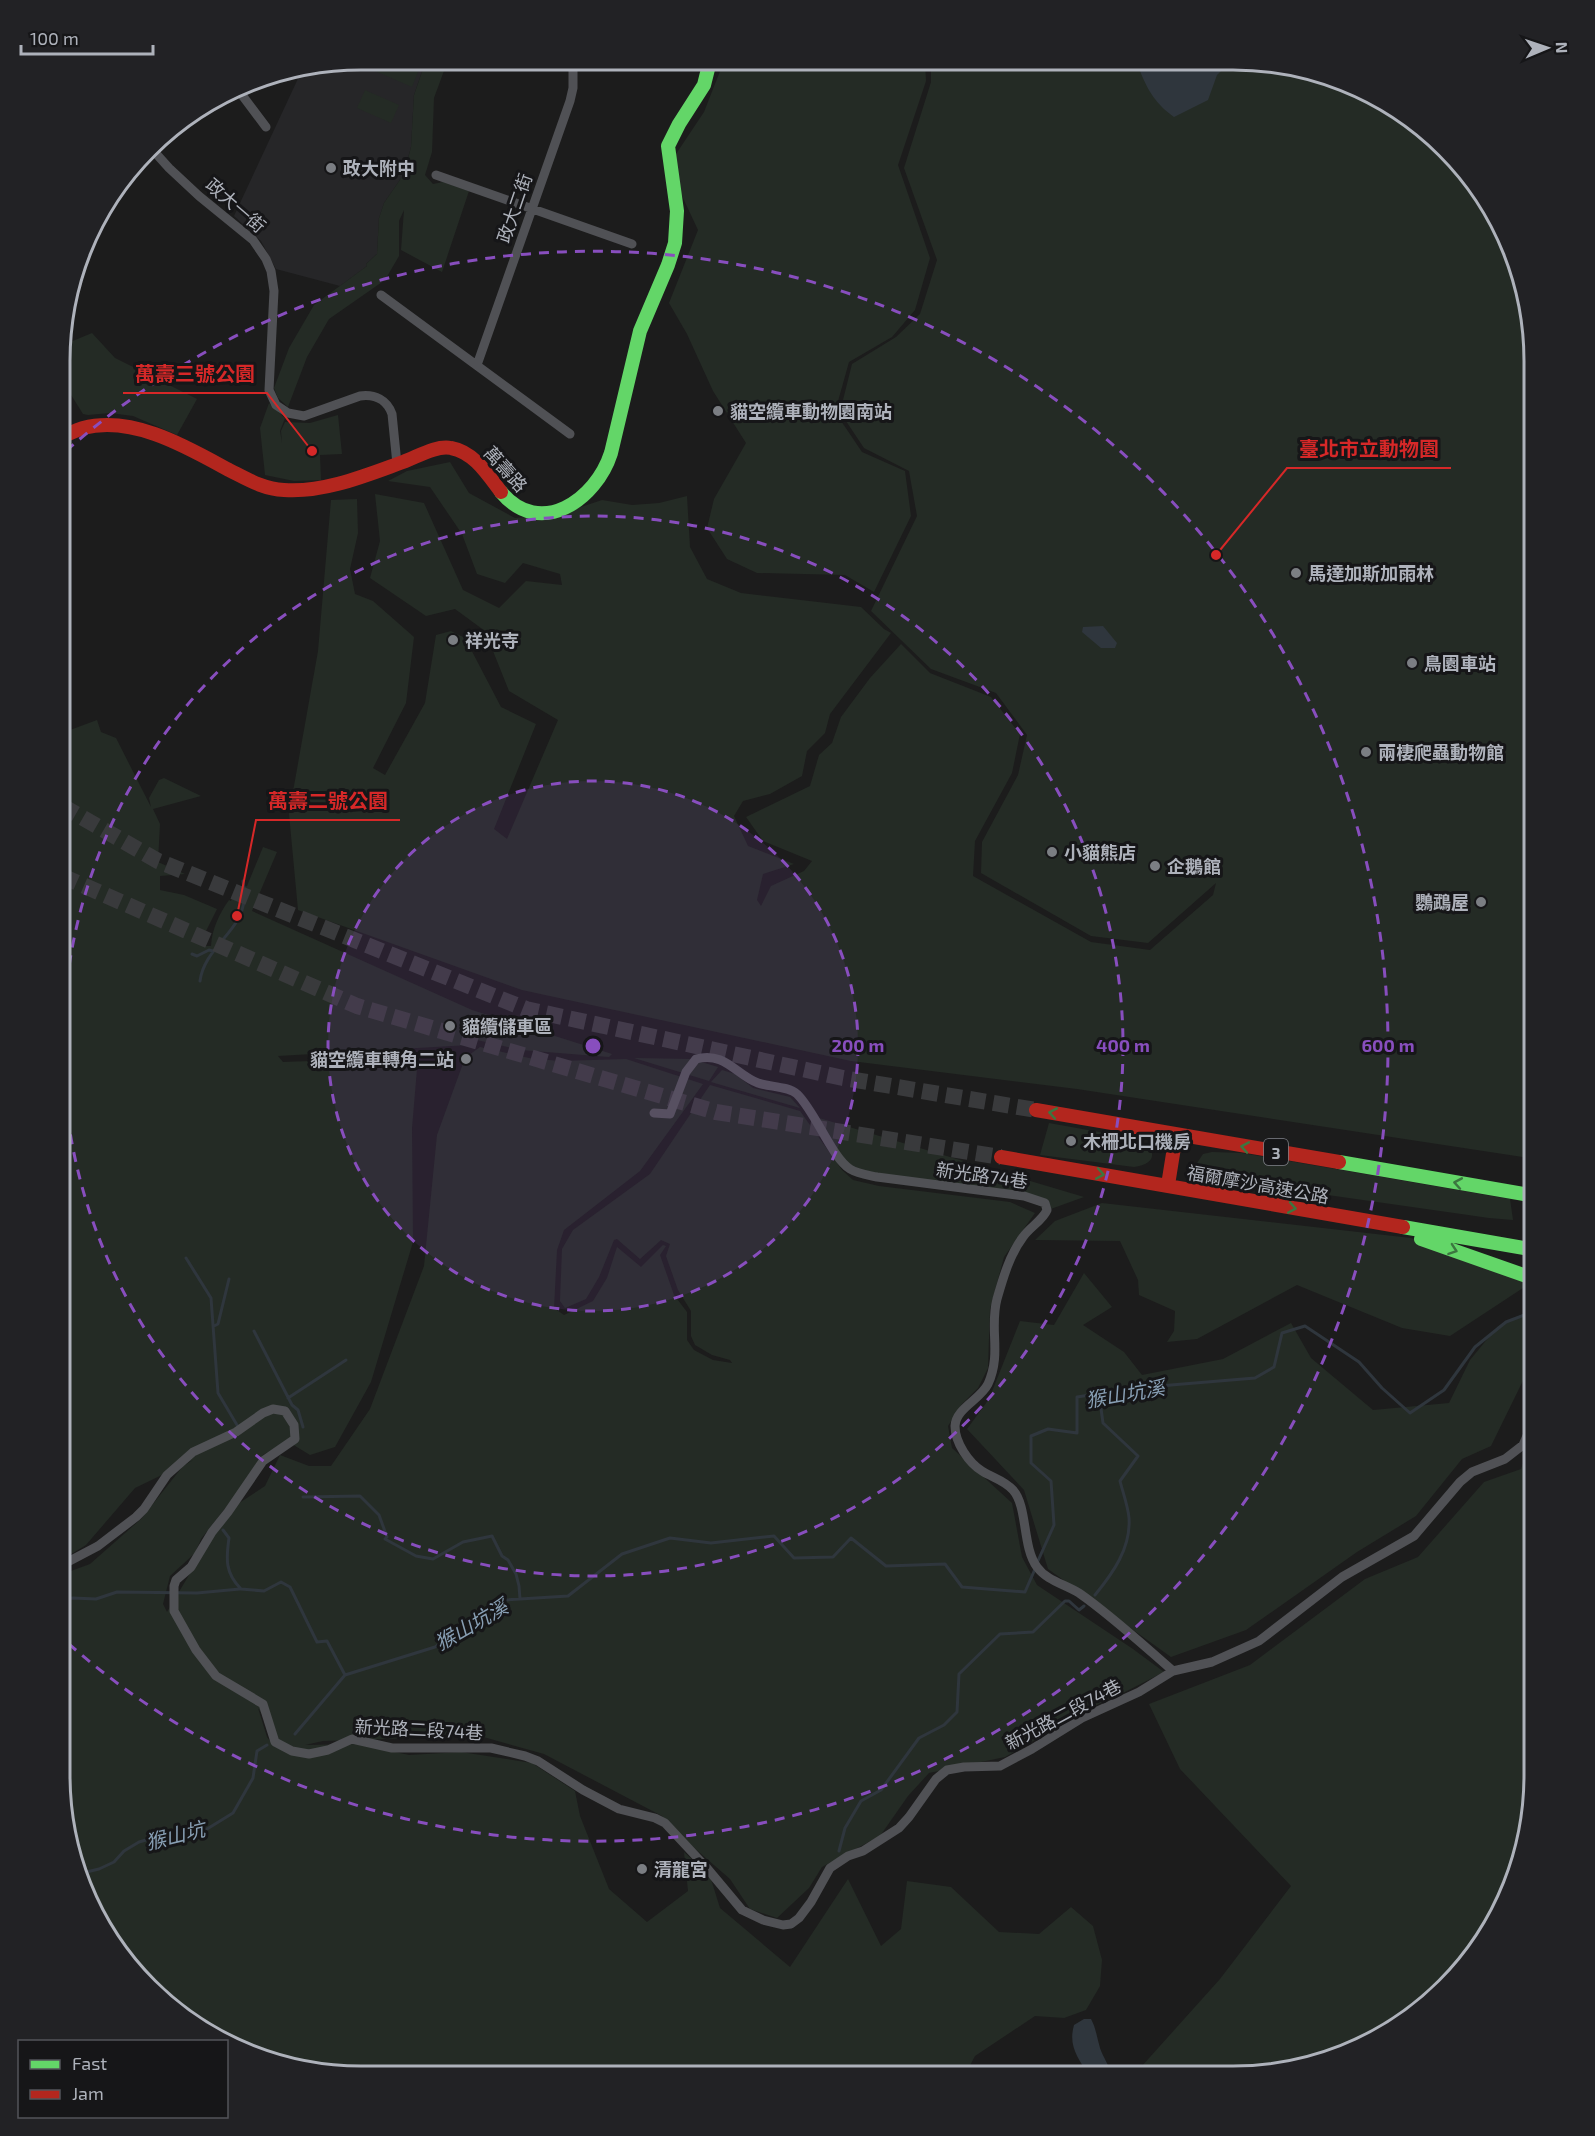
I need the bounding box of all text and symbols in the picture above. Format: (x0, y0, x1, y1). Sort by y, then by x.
scale bar (21, 18, 153, 56)
north arrow (1517, 18, 1577, 78)
text: 100 m (30, 27, 79, 49)
text: N (1553, 41, 1572, 54)
place label: 政大附中 (343, 157, 415, 179)
marker: 政大附中 (324, 161, 338, 175)
street label: 政大二街 (492, 170, 536, 246)
street label: 政大一街 (202, 173, 270, 237)
callout: 萬壽三號公園 (123, 355, 267, 393)
text: 萬壽三號公園 (135, 361, 255, 385)
place label: 貓空纜車動物園南站 (730, 400, 892, 422)
marker: 貓空纜車動物園南站 (711, 404, 725, 418)
callout: 臺北市立動物園 (1287, 430, 1451, 468)
text: 臺北市立動物園 (1299, 436, 1439, 460)
street label: 萬壽路 (480, 442, 532, 496)
place label: 馬達加斯加雨林 (1308, 562, 1434, 584)
marker: 馬達加斯加雨林 (1289, 566, 1303, 580)
place label: 祥光寺 (465, 629, 519, 651)
marker: 祥光寺 (446, 633, 460, 647)
place label: 鳥園車站 (1424, 652, 1496, 674)
marker: 鳥園車站 (1405, 656, 1419, 670)
place label: 兩棲爬蟲動物館 (1378, 741, 1504, 763)
marker: 兩棲爬蟲動物館 (1359, 745, 1373, 759)
callout: 萬壽二號公園 (256, 782, 400, 820)
text: 萬壽二號公園 (268, 788, 388, 812)
place label: 小貓熊店 (1064, 841, 1136, 863)
marker: 小貓熊店 (1045, 845, 1059, 859)
place label: 企鵝館 (1167, 855, 1221, 877)
marker: 企鵝館 (1148, 859, 1162, 873)
place label: 鸚鵡屋 (1415, 891, 1469, 913)
marker: 鸚鵡屋 (1474, 895, 1488, 909)
place label: 貓纜儲車區 (462, 1015, 552, 1037)
marker: 貓纜儲車區 (443, 1019, 457, 1033)
text: 200 m (832, 1034, 884, 1056)
text: 400 m (1096, 1034, 1150, 1056)
text: 600 m (1361, 1034, 1415, 1056)
centre of rings (583, 1036, 603, 1056)
place label: 貓空纜車轉角二站 (310, 1048, 454, 1070)
marker: 貓空纜車轉角二站 (459, 1052, 473, 1066)
one-way arrow (1049, 1107, 1059, 1120)
place label: 木柵北口機房 (1083, 1130, 1191, 1152)
marker: 木柵北口機房 (1064, 1134, 1078, 1148)
road number: 3 (1264, 1139, 1288, 1165)
one-way arrow (1241, 1141, 1251, 1154)
street label: 新光路74巷 (935, 1158, 1029, 1192)
street label: 福爾摩沙高速公路 (1185, 1161, 1331, 1207)
one-way arrow (1095, 1167, 1105, 1179)
one-way arrow (1454, 1177, 1464, 1190)
one-way arrow (1286, 1201, 1296, 1214)
one-way arrow (1447, 1243, 1457, 1256)
water label: 猴山坑溪 (1084, 1374, 1169, 1412)
water label: 猴山坑溪 (430, 1592, 514, 1654)
street label: 新光路二段74巷 (1001, 1674, 1125, 1754)
street label: 新光路二段74巷 (354, 1715, 484, 1743)
water label: 猴山坑 (143, 1815, 210, 1854)
place label: 清龍宮 (654, 1858, 708, 1880)
marker: 清龍宮 (635, 1862, 649, 1876)
legend (18, 2040, 228, 2118)
text: Fast (72, 2052, 107, 2074)
text: Jam (72, 2082, 104, 2104)

